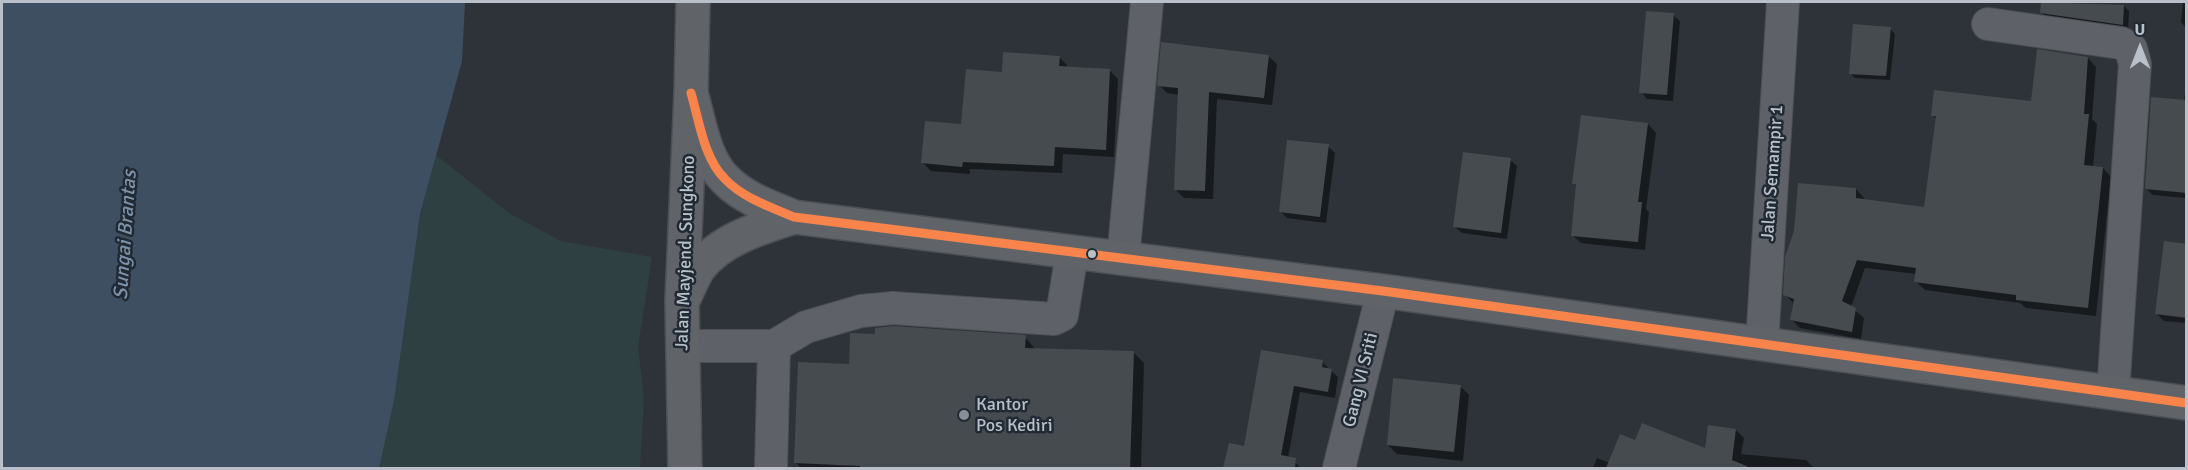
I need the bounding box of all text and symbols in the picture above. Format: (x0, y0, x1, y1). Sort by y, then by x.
north arrow (2110, 18, 2170, 78)
text: U (2135, 20, 2145, 40)
street label: Jalan Semampir 1 (1757, 104, 1789, 242)
street label: Jalan Mayjend. Sungkono (672, 155, 700, 351)
water label: Sungai Brantas (110, 170, 142, 300)
unlabelled marker (1086, 248, 1098, 260)
street label: Gang VI Sriti (1339, 331, 1383, 429)
place label: Kantor Pos Kediri (976, 394, 1053, 436)
marker: Kantor Pos Kediri (957, 408, 971, 422)

